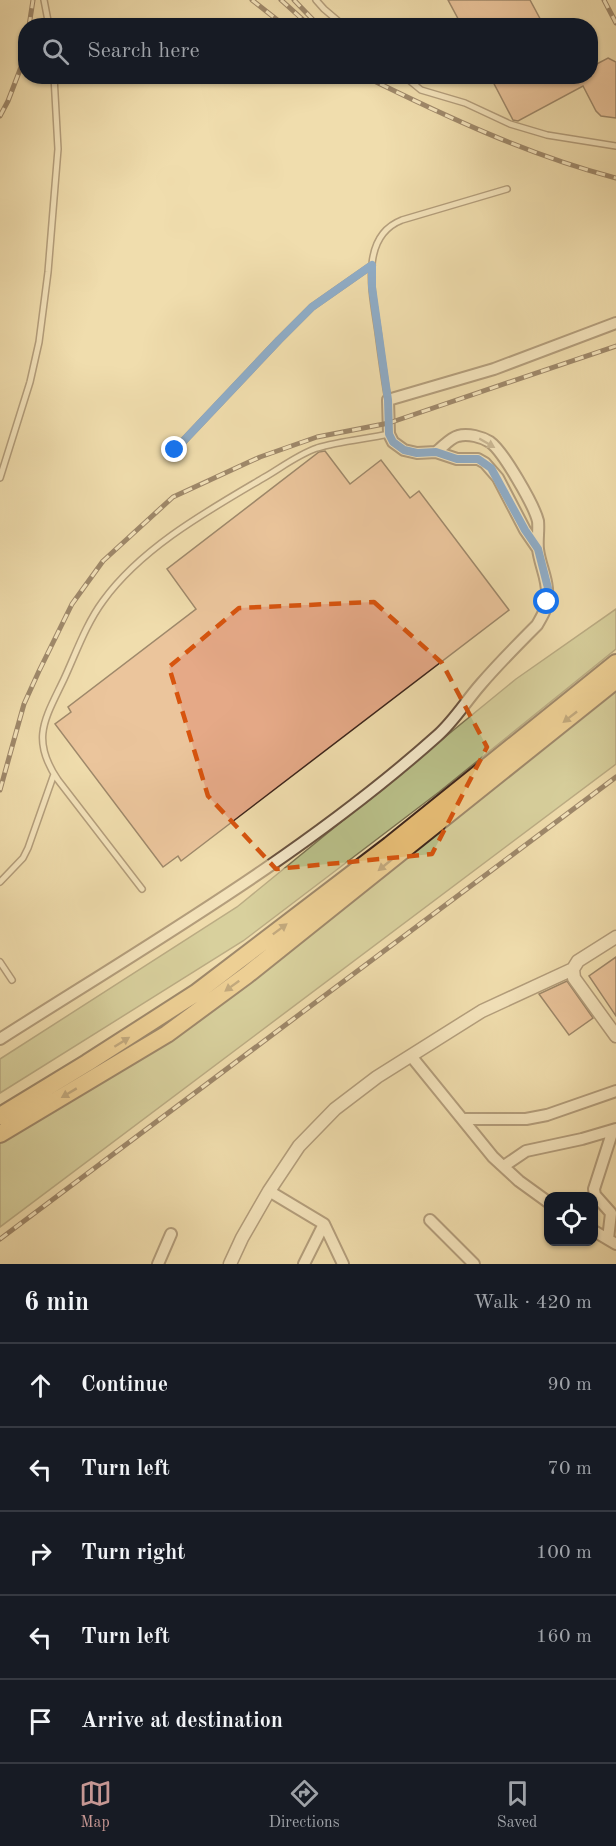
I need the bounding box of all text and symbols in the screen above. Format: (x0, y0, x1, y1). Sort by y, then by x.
search box (18, 18, 598, 84)
icon: search (39, 35, 72, 68)
text: Search here (87, 40, 200, 62)
route end (161, 436, 187, 462)
one-way arrow (479, 438, 496, 448)
route start (533, 588, 559, 614)
one-way arrow (562, 710, 578, 723)
one-way arrow (377, 859, 393, 872)
one-way arrow (273, 923, 288, 935)
one-way arrow (225, 980, 241, 992)
one-way arrow (114, 1036, 130, 1047)
one-way arrow (61, 1087, 77, 1098)
map controls (544, 1192, 598, 1246)
button: locate (544, 1192, 598, 1246)
text: 6 min (24, 1290, 89, 1316)
text: Walk · 420 m (473, 1293, 592, 1313)
icon: ahead (24, 1369, 57, 1402)
text: Continue (81, 1374, 168, 1396)
text: 90 m (547, 1375, 592, 1395)
icon: left (24, 1453, 57, 1486)
text: Turn left (81, 1458, 170, 1480)
text: 70 m (547, 1459, 592, 1479)
icon: right (24, 1537, 57, 1570)
text: Turn right (81, 1542, 185, 1564)
text: 100 m (536, 1543, 592, 1563)
icon: left (24, 1621, 57, 1654)
text: Turn left (81, 1626, 170, 1648)
text: 160 m (536, 1627, 592, 1647)
icon: arrive (24, 1705, 57, 1738)
text: Arrive at destination (81, 1710, 283, 1732)
tab: Map (79, 1777, 112, 1833)
tab: Directions (269, 1777, 340, 1833)
tab: Saved (497, 1777, 537, 1833)

